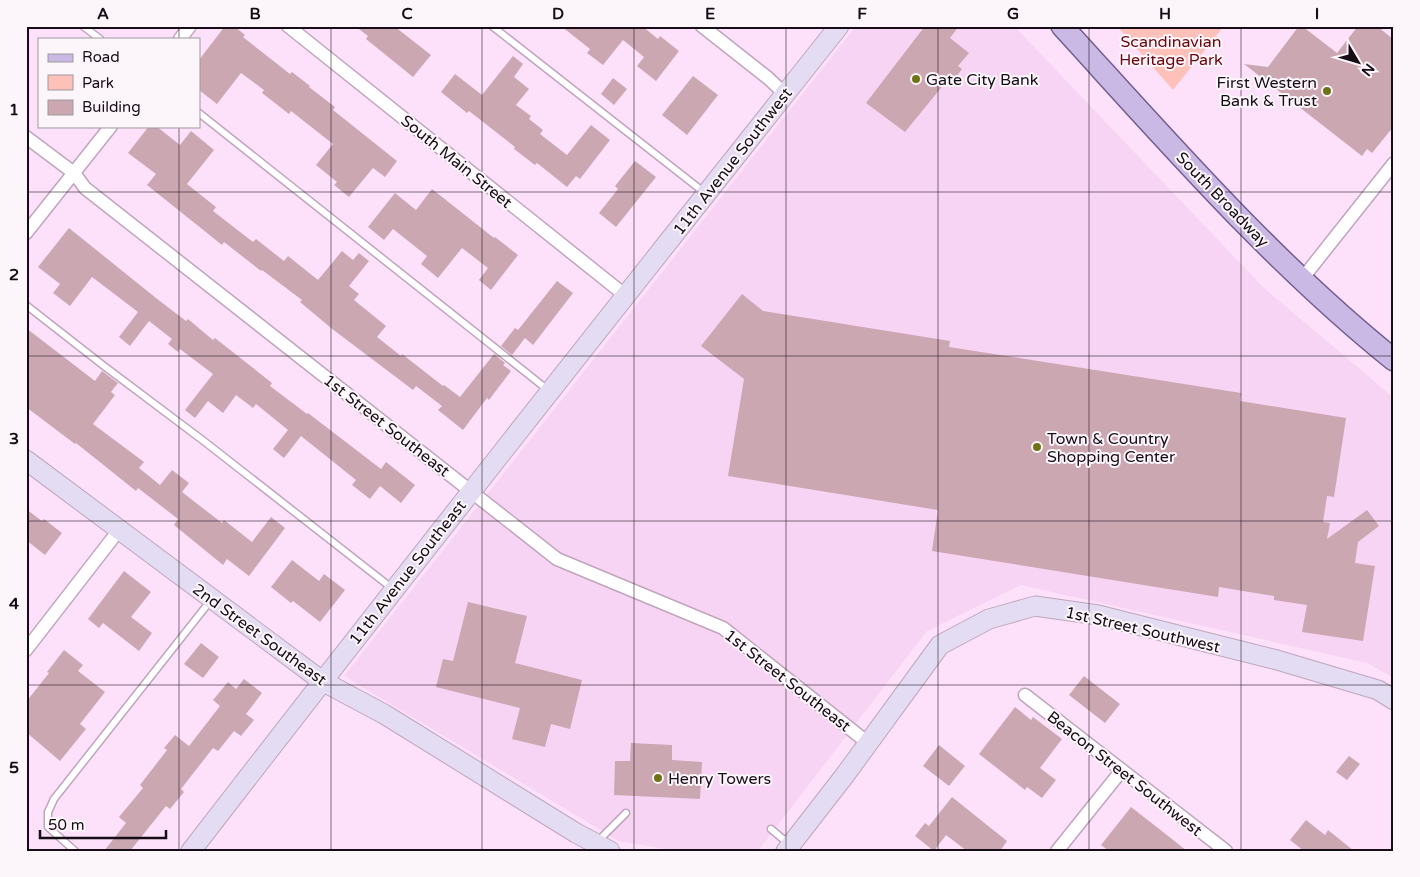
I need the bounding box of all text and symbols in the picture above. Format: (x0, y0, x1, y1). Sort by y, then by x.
text: A (97, 4, 109, 24)
text: B (249, 4, 261, 24)
text: C (401, 4, 413, 24)
text: D (552, 4, 564, 24)
text: E (705, 4, 715, 24)
text: F (857, 4, 867, 24)
text: G (1007, 4, 1019, 24)
text: H (1159, 4, 1171, 24)
text: I (1315, 4, 1319, 24)
park label: Scandinavian Heritage Park (1119, 32, 1223, 70)
legend (38, 38, 200, 128)
north arrow (1332, 38, 1382, 88)
text: Road (82, 48, 120, 66)
text: N (1358, 60, 1378, 79)
place label: Gate City Bank (926, 70, 1039, 90)
marker: Gate City Bank (910, 73, 922, 85)
place label: First Western Bank & Trust (1216, 73, 1317, 111)
text: Park (82, 74, 114, 92)
street label: 11th Avenue Southwest (669, 84, 797, 239)
marker: First Western Bank & Trust (1321, 85, 1333, 97)
text: Building (82, 98, 141, 116)
text: 1 (9, 100, 19, 120)
street label: South Main Street (397, 111, 516, 213)
street label: South Broadway (1172, 148, 1273, 252)
text: 2 (9, 265, 19, 285)
street label: 1st Street Southeast (319, 370, 454, 481)
text: 3 (9, 429, 19, 449)
place label: Town & Country Shopping Center (1047, 429, 1176, 467)
marker: Town & Country Shopping Center (1031, 441, 1043, 453)
street label: 11th Avenue Southeast (345, 496, 471, 649)
street label: 2nd Street Southeast (188, 579, 330, 690)
text: 4 (9, 594, 19, 614)
street label: 1st Street Southwest (1063, 602, 1222, 658)
street label: 1st Street Southeast (720, 625, 855, 736)
street label: Beacon Street Southwest (1043, 707, 1206, 841)
text: 5 (9, 758, 19, 778)
place label: Henry Towers (668, 769, 771, 789)
marker: Henry Towers (652, 772, 664, 784)
scale bar (40, 807, 166, 839)
text: 50 m (48, 816, 85, 834)

